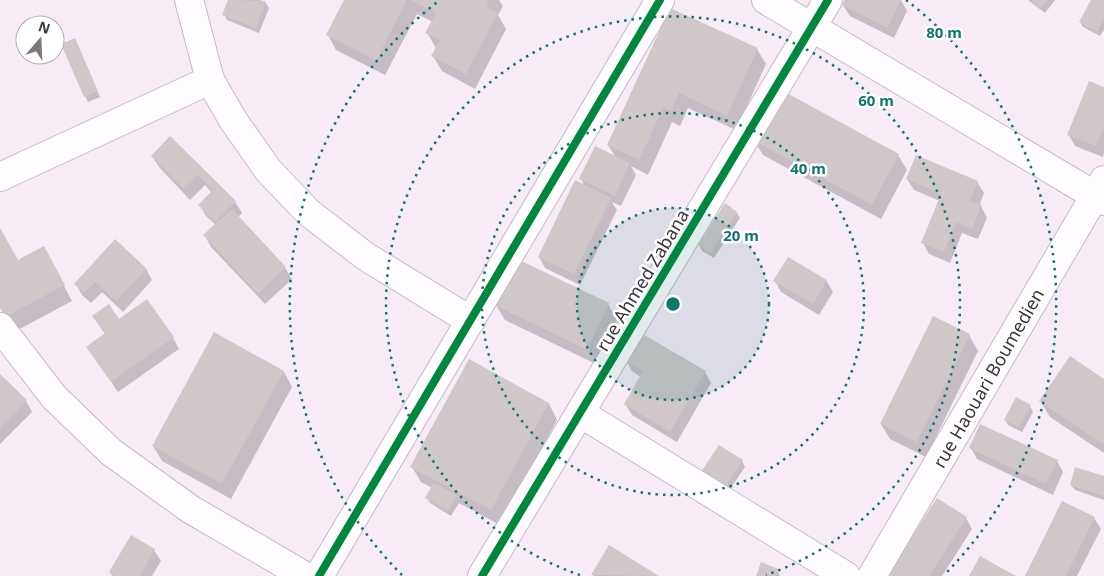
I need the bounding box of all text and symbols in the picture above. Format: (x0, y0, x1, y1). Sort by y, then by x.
north arrow (15, 15, 65, 65)
text: N (36, 16, 53, 38)
text: 80 m (926, 22, 962, 42)
text: 60 m (858, 90, 894, 110)
text: 40 m (790, 158, 826, 178)
street label: rue Ahmed Zabana (590, 205, 694, 355)
text: 20 m (723, 225, 759, 245)
street label: rue Haouari Boumedien (927, 284, 1049, 472)
centre of rings (664, 295, 682, 313)

